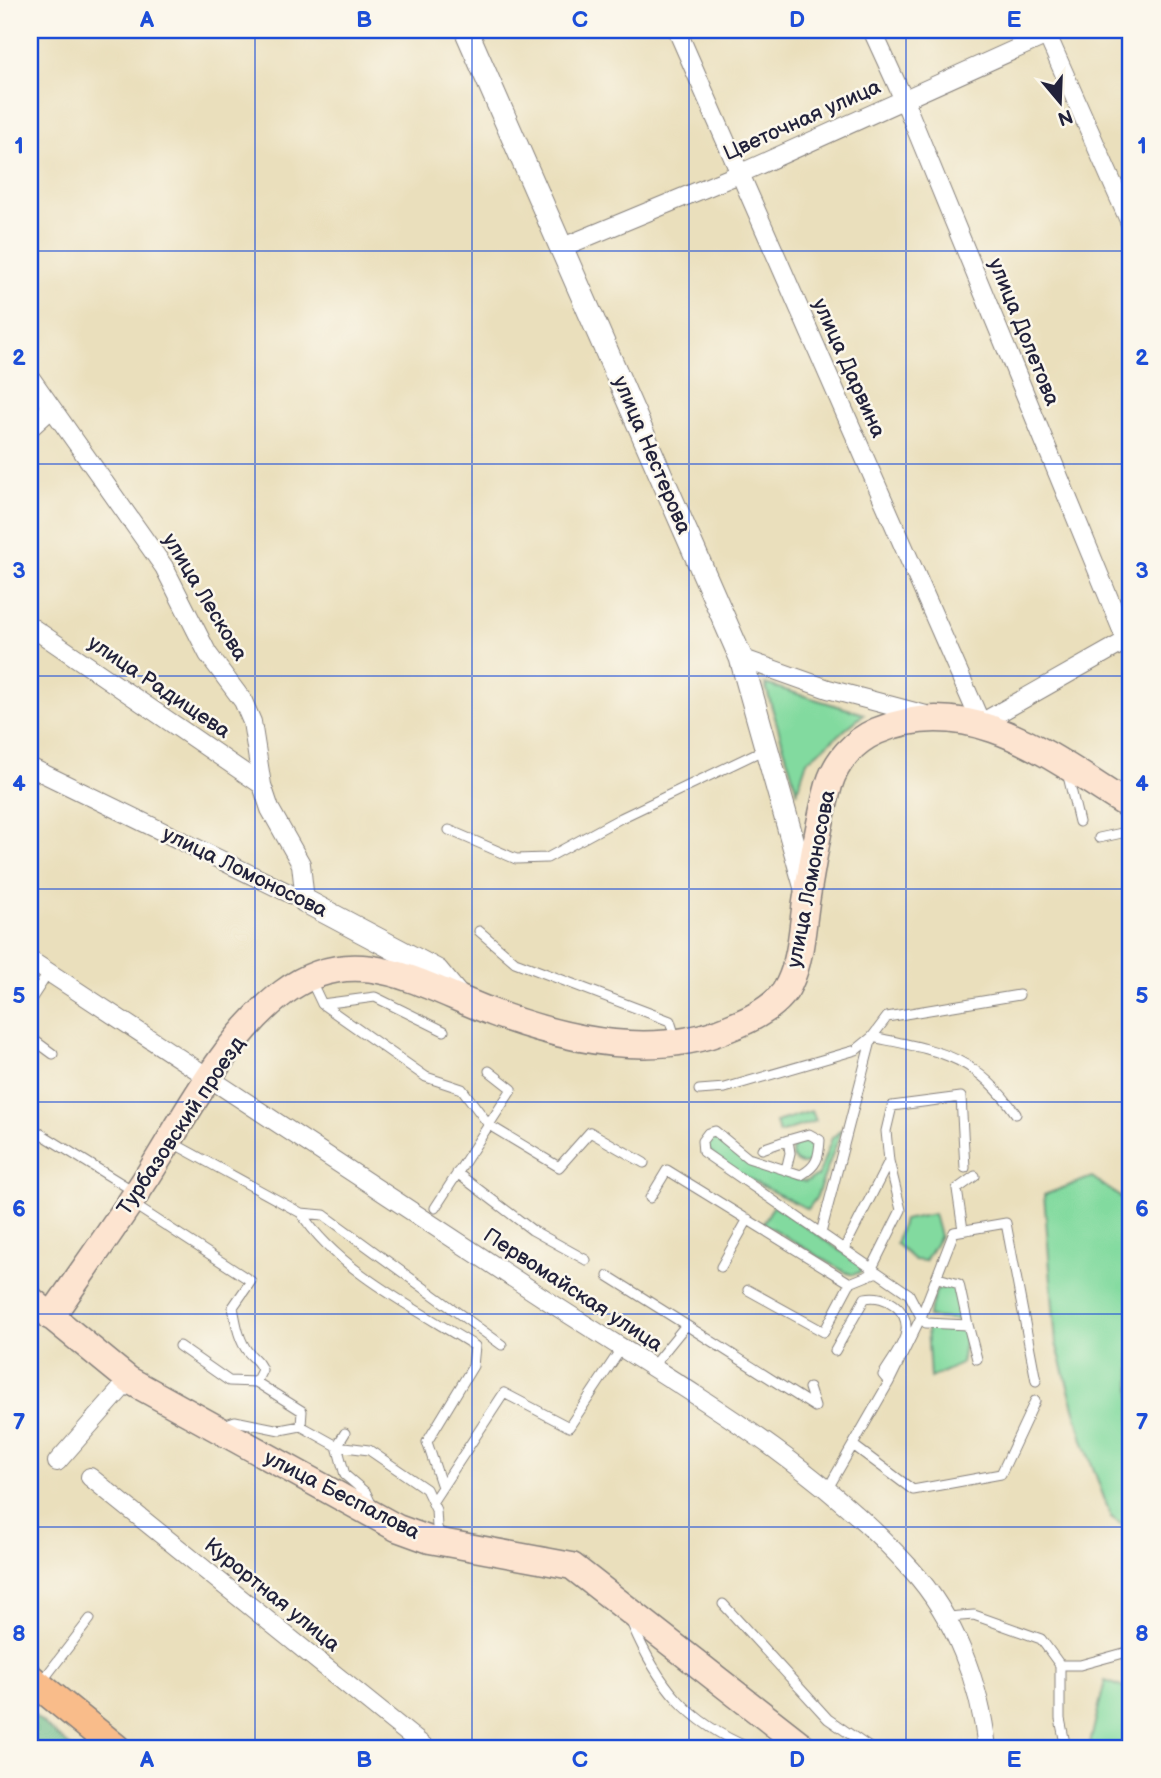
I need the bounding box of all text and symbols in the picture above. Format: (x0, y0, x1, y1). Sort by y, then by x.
text: A (139, 6, 155, 34)
text: B (356, 6, 372, 34)
text: C (572, 6, 588, 34)
text: D (789, 6, 805, 34)
text: E (1007, 6, 1022, 34)
north arrow (1024, 66, 1094, 136)
street label: Цветочная улица (719, 74, 885, 166)
text: N (1055, 103, 1076, 130)
text: 1 (14, 132, 24, 160)
text: 1 (1137, 132, 1147, 160)
street label: улица Долетова (983, 255, 1065, 410)
street label: улица Дарвина (807, 294, 891, 442)
text: 2 (12, 344, 26, 372)
text: 2 (1135, 344, 1149, 372)
street label: улица Нестерова (607, 372, 697, 538)
street label: улица Лескова (157, 529, 253, 666)
text: 3 (12, 557, 26, 585)
text: 3 (1135, 557, 1149, 585)
street label: улица Радищева (83, 630, 235, 744)
text: 4 (12, 770, 26, 798)
text: 4 (1135, 770, 1149, 798)
street label: улица Ломоносова (782, 787, 841, 970)
street label: улица Ломоносова (158, 821, 332, 923)
text: 5 (12, 982, 26, 1010)
text: 5 (1135, 982, 1149, 1010)
street label: Турбазовский проезд (112, 1032, 250, 1220)
text: 6 (12, 1195, 26, 1223)
text: 6 (1135, 1195, 1149, 1223)
street label: Первомайская улица (479, 1223, 668, 1358)
text: 7 (13, 1408, 26, 1436)
text: 7 (1136, 1408, 1149, 1436)
street label: улица Беспалова (260, 1445, 424, 1545)
street label: Курортная улица (199, 1533, 345, 1658)
text: 8 (12, 1620, 26, 1648)
text: 8 (1135, 1620, 1149, 1648)
text: A (139, 1746, 155, 1774)
text: B (356, 1746, 372, 1774)
text: C (572, 1746, 588, 1774)
text: D (789, 1746, 805, 1774)
text: E (1007, 1746, 1022, 1774)

